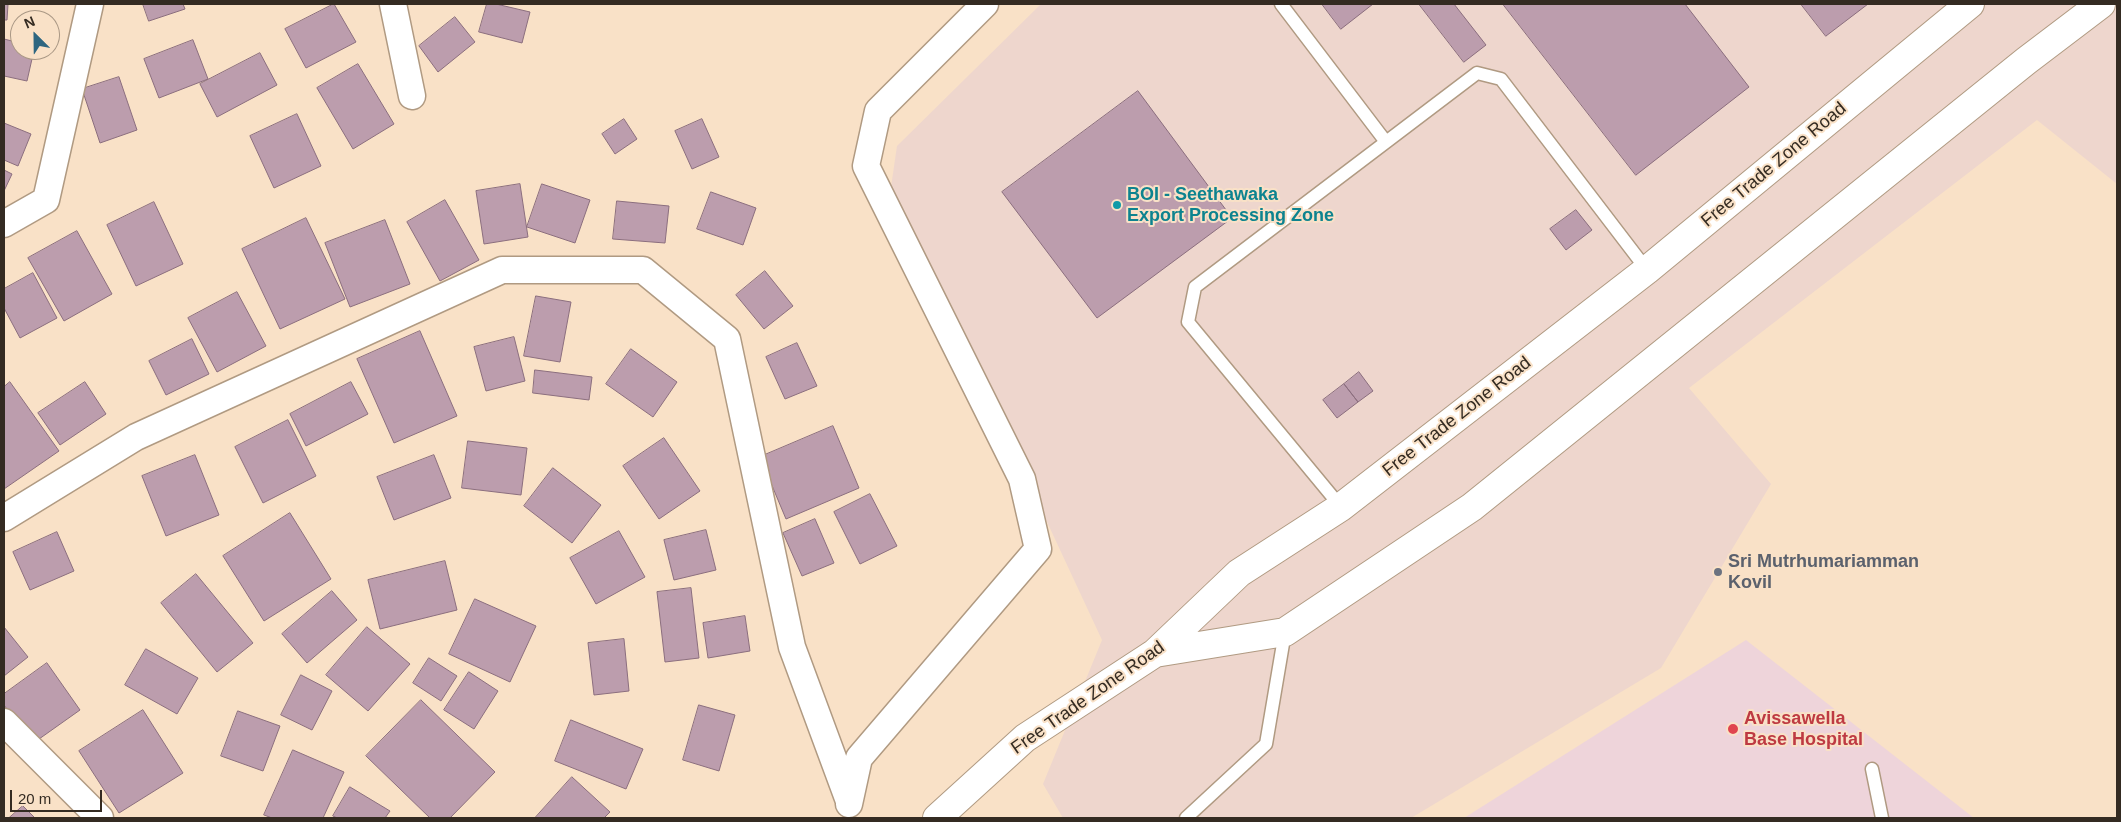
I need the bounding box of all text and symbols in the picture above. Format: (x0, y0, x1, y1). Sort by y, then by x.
north arrow (10, 10, 60, 60)
text: N (22, 13, 37, 31)
street label: Free Trade Zone Road (1697, 98, 1851, 232)
place label: BOI - Seethawaka Export Processing Zone (1127, 184, 1334, 226)
marker: BOI - Seethawaka Export Processing Zone (1111, 199, 1123, 211)
street label: Free Trade Zone Road (1378, 352, 1536, 482)
place label: Sri Mutrhumariamman Kovil (1728, 551, 1919, 594)
marker: Sri Mutrhumariamman Kovil (1712, 566, 1724, 578)
street label: Free Trade Zone Road (1007, 637, 1169, 759)
place label: Avissawella Base Hospital (1744, 708, 1863, 751)
marker: Avissawella Base Hospital (1726, 722, 1740, 736)
scale bar (12, 780, 105, 812)
text: 20 m (18, 790, 51, 807)

